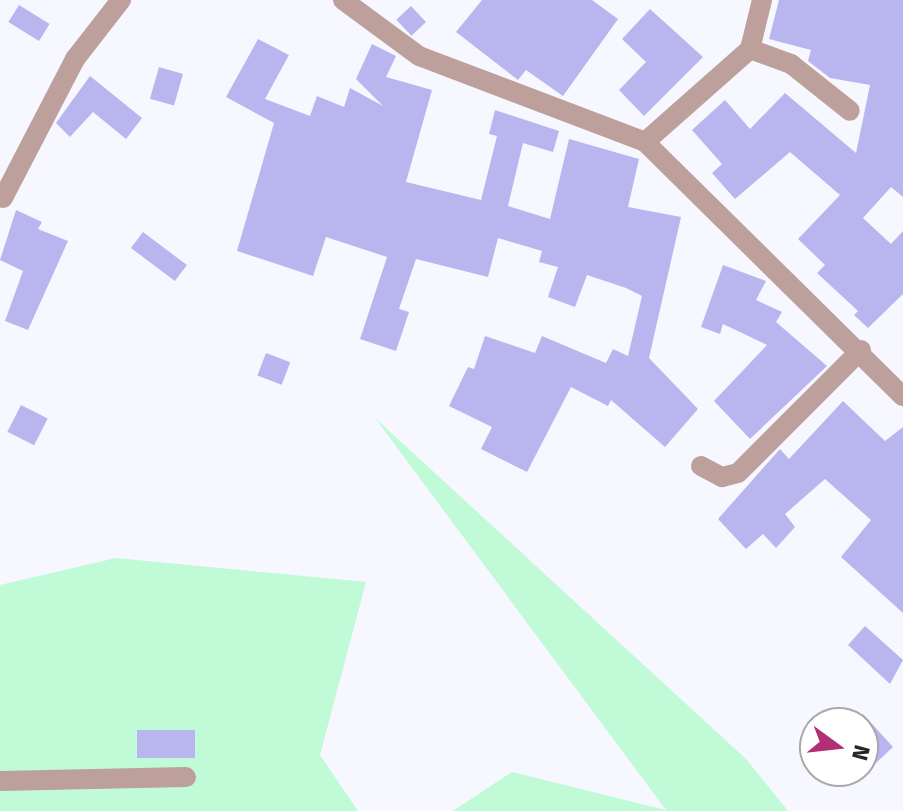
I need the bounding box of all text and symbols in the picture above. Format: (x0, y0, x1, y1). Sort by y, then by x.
north arrow (799, 707, 879, 787)
text: N (846, 742, 876, 763)

